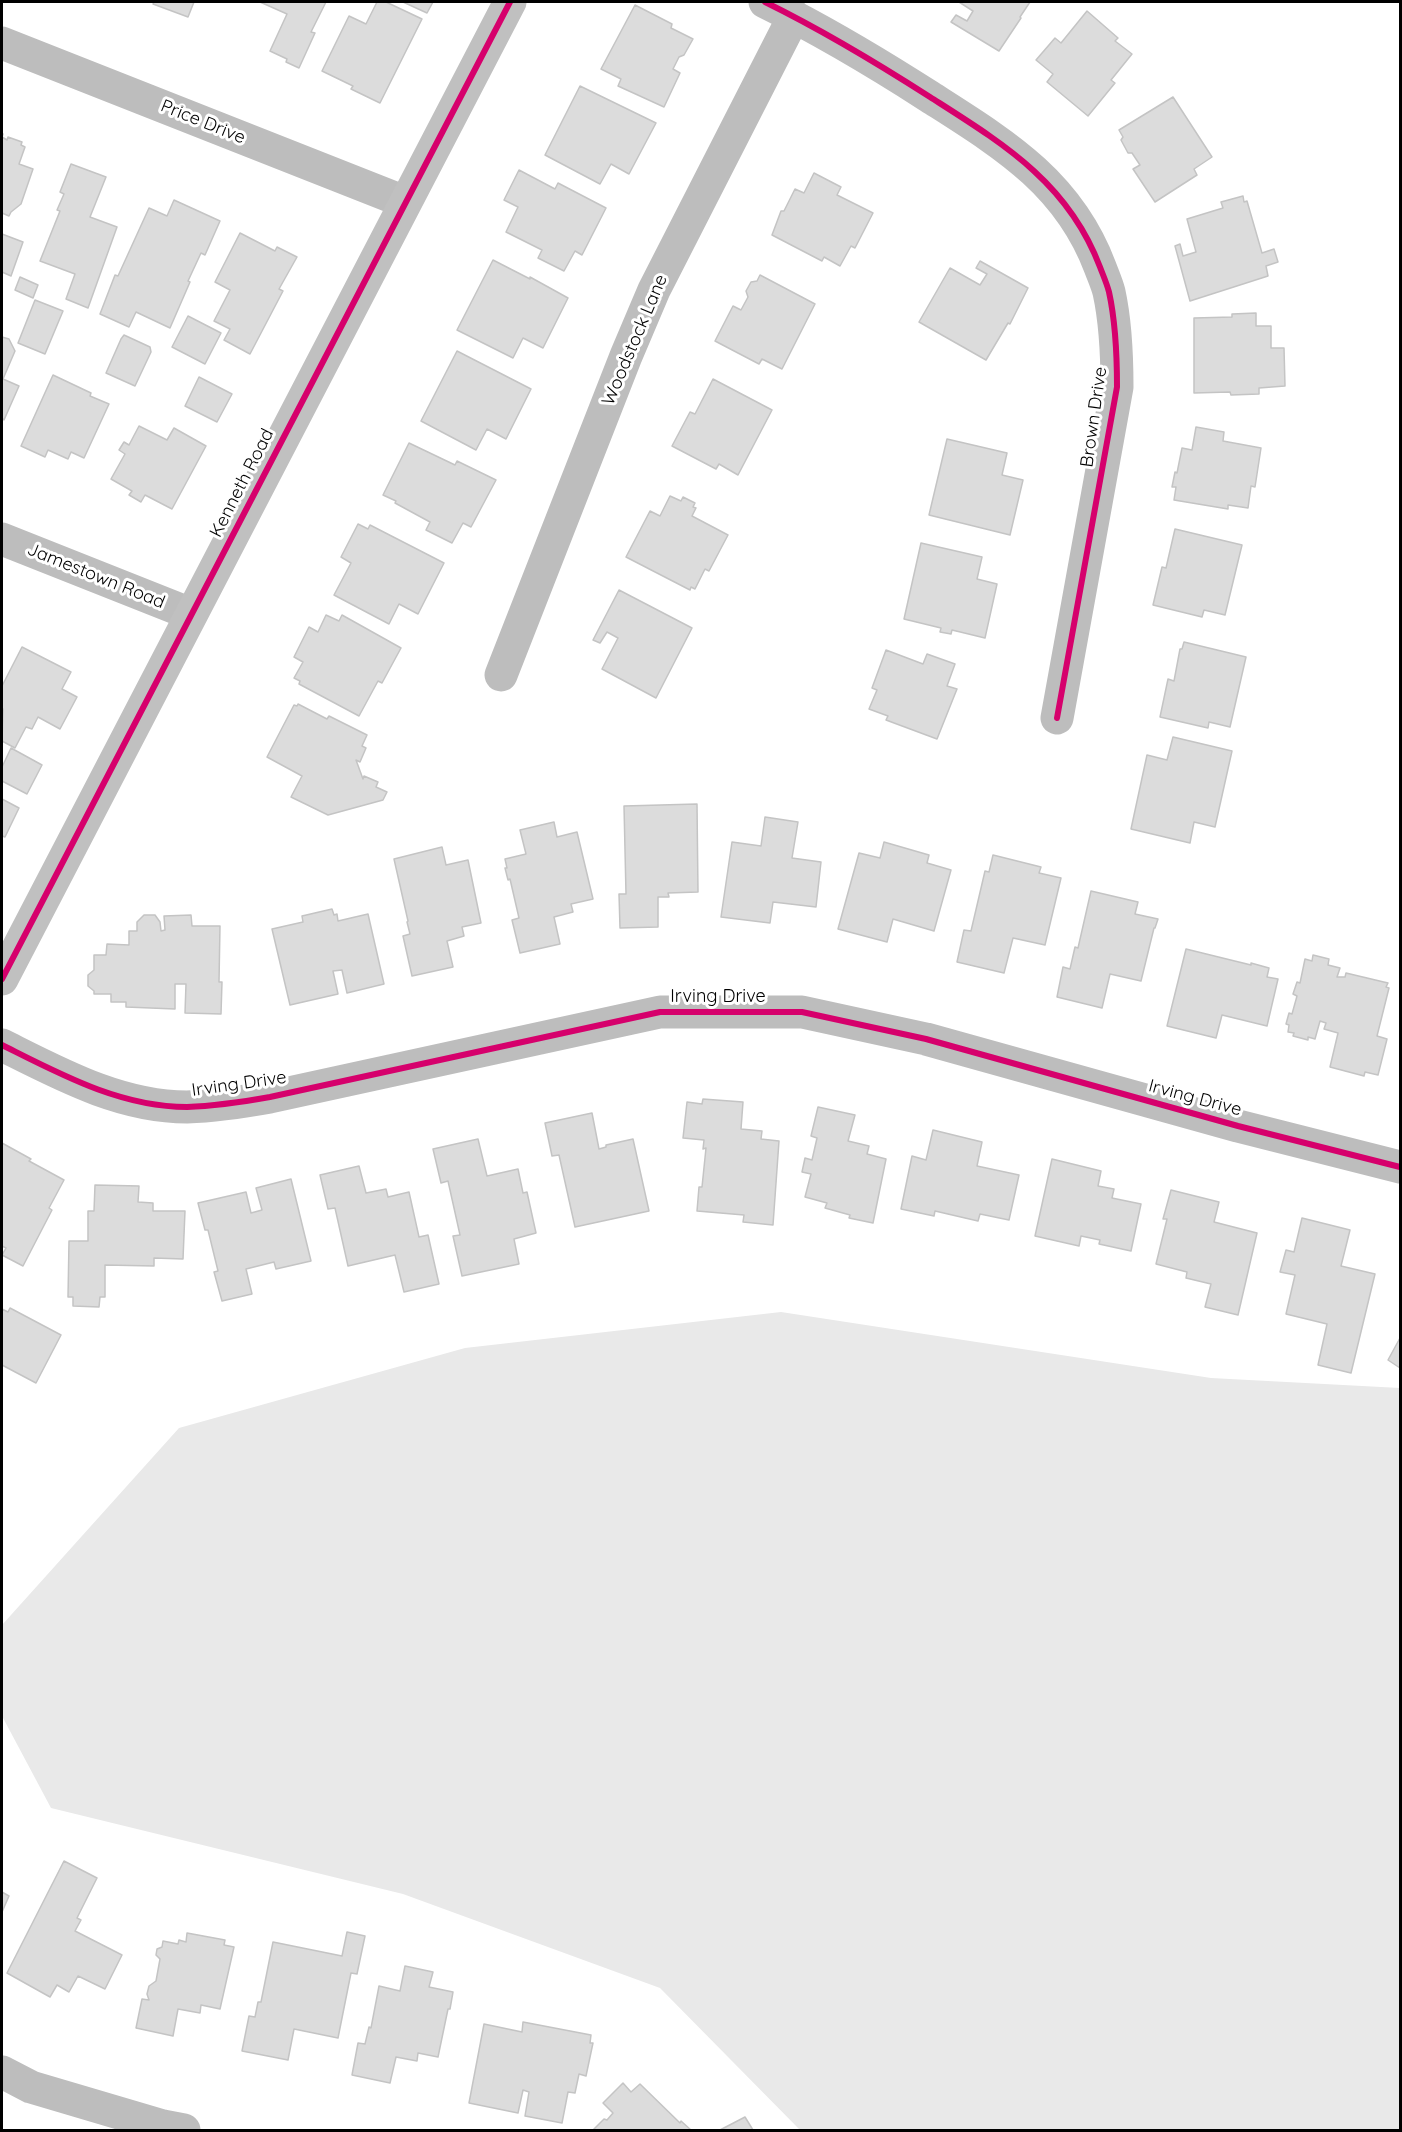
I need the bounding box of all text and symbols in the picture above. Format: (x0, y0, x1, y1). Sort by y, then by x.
street label: Price Drive (158, 95, 248, 149)
street label: Woodstock Lane (598, 271, 672, 409)
street label: Brown Drive (1076, 365, 1112, 469)
street label: Kenneth Road (205, 425, 279, 541)
street label: Jamestown Road (24, 539, 168, 613)
street label: Irving Drive (670, 986, 766, 1008)
street label: Irving Drive (190, 1067, 288, 1101)
street label: Irving Drive (1146, 1075, 1244, 1121)

